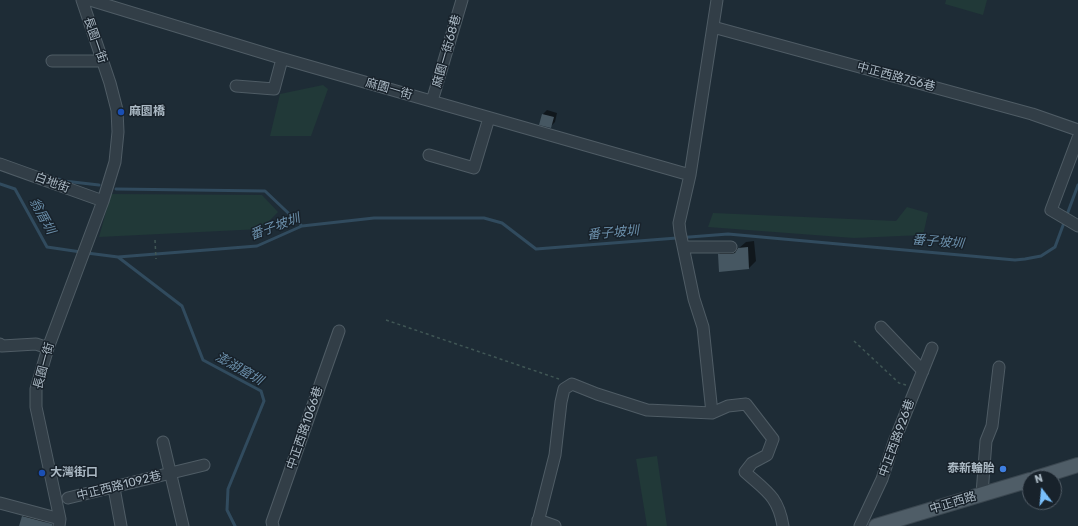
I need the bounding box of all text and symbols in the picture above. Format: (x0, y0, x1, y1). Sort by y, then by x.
street label: 麻園一街68巷 (430, 13, 464, 89)
street label: 長園一街 (80, 15, 110, 65)
street label: 中正西路756巷 (855, 60, 937, 94)
street label: 麻園一街 (364, 75, 414, 103)
place label: 麻園橋 (129, 105, 165, 119)
marker: 麻園橋 (116, 107, 126, 117)
street label: 白地街 (33, 170, 71, 196)
water label: 翁厝圳 (26, 195, 58, 237)
water label: 番子坡圳 (248, 211, 302, 243)
water label: 番子坡圳 (586, 223, 640, 243)
water label: 番子坡圳 (911, 232, 965, 252)
street label: 長園一街 (31, 341, 57, 391)
water label: 澎湖窟圳 (213, 349, 265, 389)
street label: 中正西路1066巷 (284, 384, 326, 472)
street label: 中正西路926巷 (876, 397, 918, 479)
place label: 泰新輪胎 (947, 462, 995, 476)
marker: 泰新輪胎 (998, 464, 1008, 474)
place label: 大灣街口 (50, 466, 98, 480)
marker: 大灣街口 (37, 468, 47, 478)
street label: 中正西路1092巷 (75, 469, 163, 503)
north arrow (1022, 470, 1062, 510)
text: N (1033, 472, 1044, 486)
street label: 中正西路 (928, 489, 978, 517)

